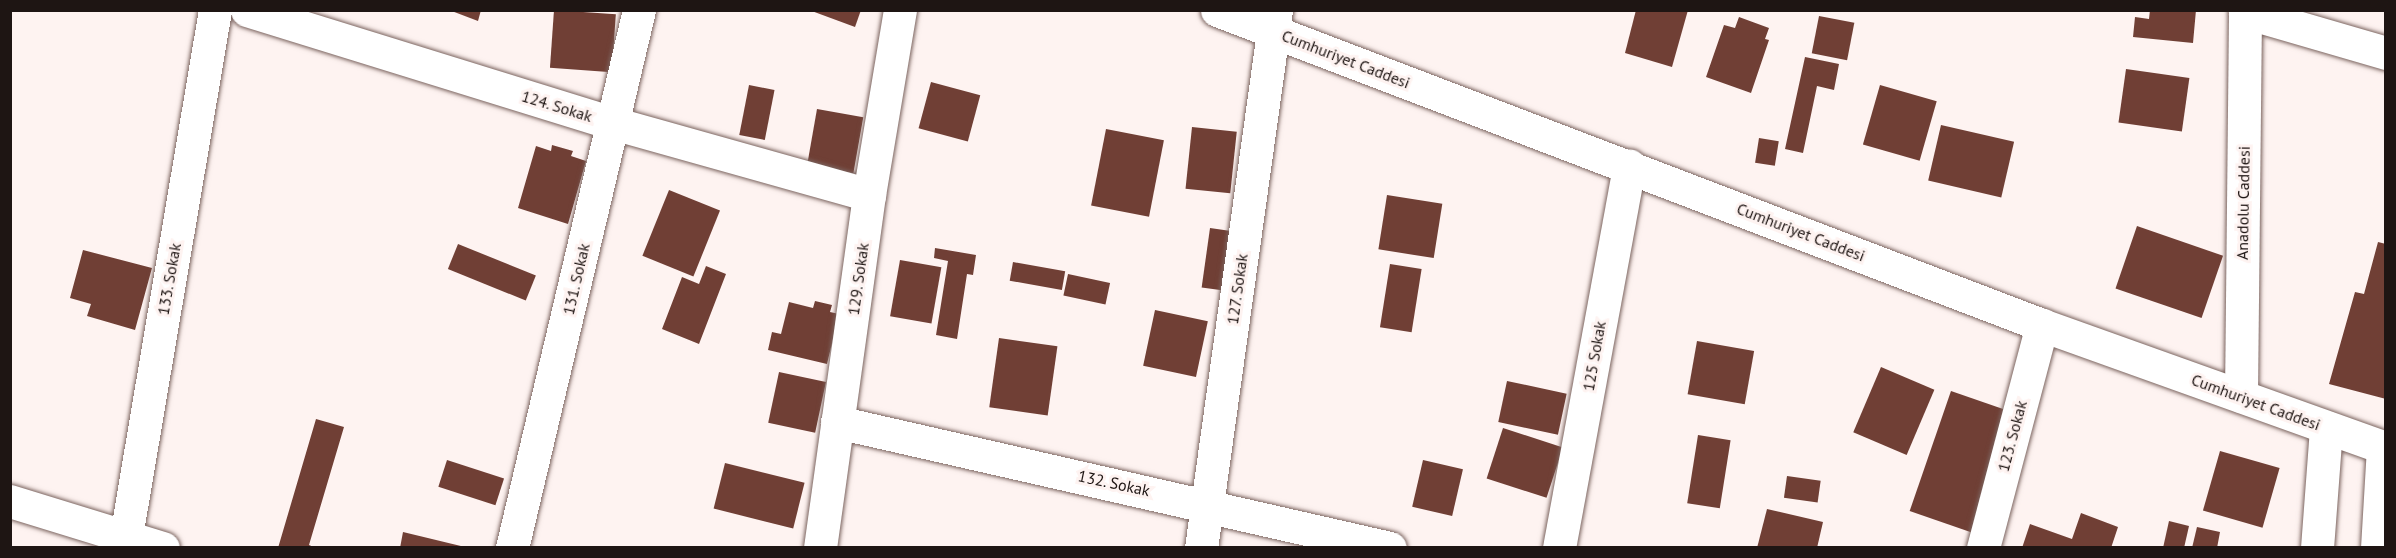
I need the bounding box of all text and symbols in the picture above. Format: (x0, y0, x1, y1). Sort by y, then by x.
street label: Cumhuriyet Caddesi (1279, 26, 1413, 92)
street label: 124. Sokak (519, 86, 595, 126)
street label: Anadolu Caddesi (2232, 146, 2254, 260)
street label: Cumhuriyet Caddesi (1734, 199, 1868, 265)
street label: 133. Sokak (153, 241, 185, 317)
street label: 131. Sokak (558, 241, 594, 317)
street label: 129. Sokak (843, 241, 873, 317)
street label: 127. Sokak (1222, 252, 1252, 326)
street label: 125 Sokak (1578, 319, 1610, 393)
street label: Cumhuriyet Caddesi (2189, 370, 2323, 434)
street label: 123. Sokak (1993, 398, 2031, 474)
street label: 132. Sokak (1076, 466, 1152, 500)

